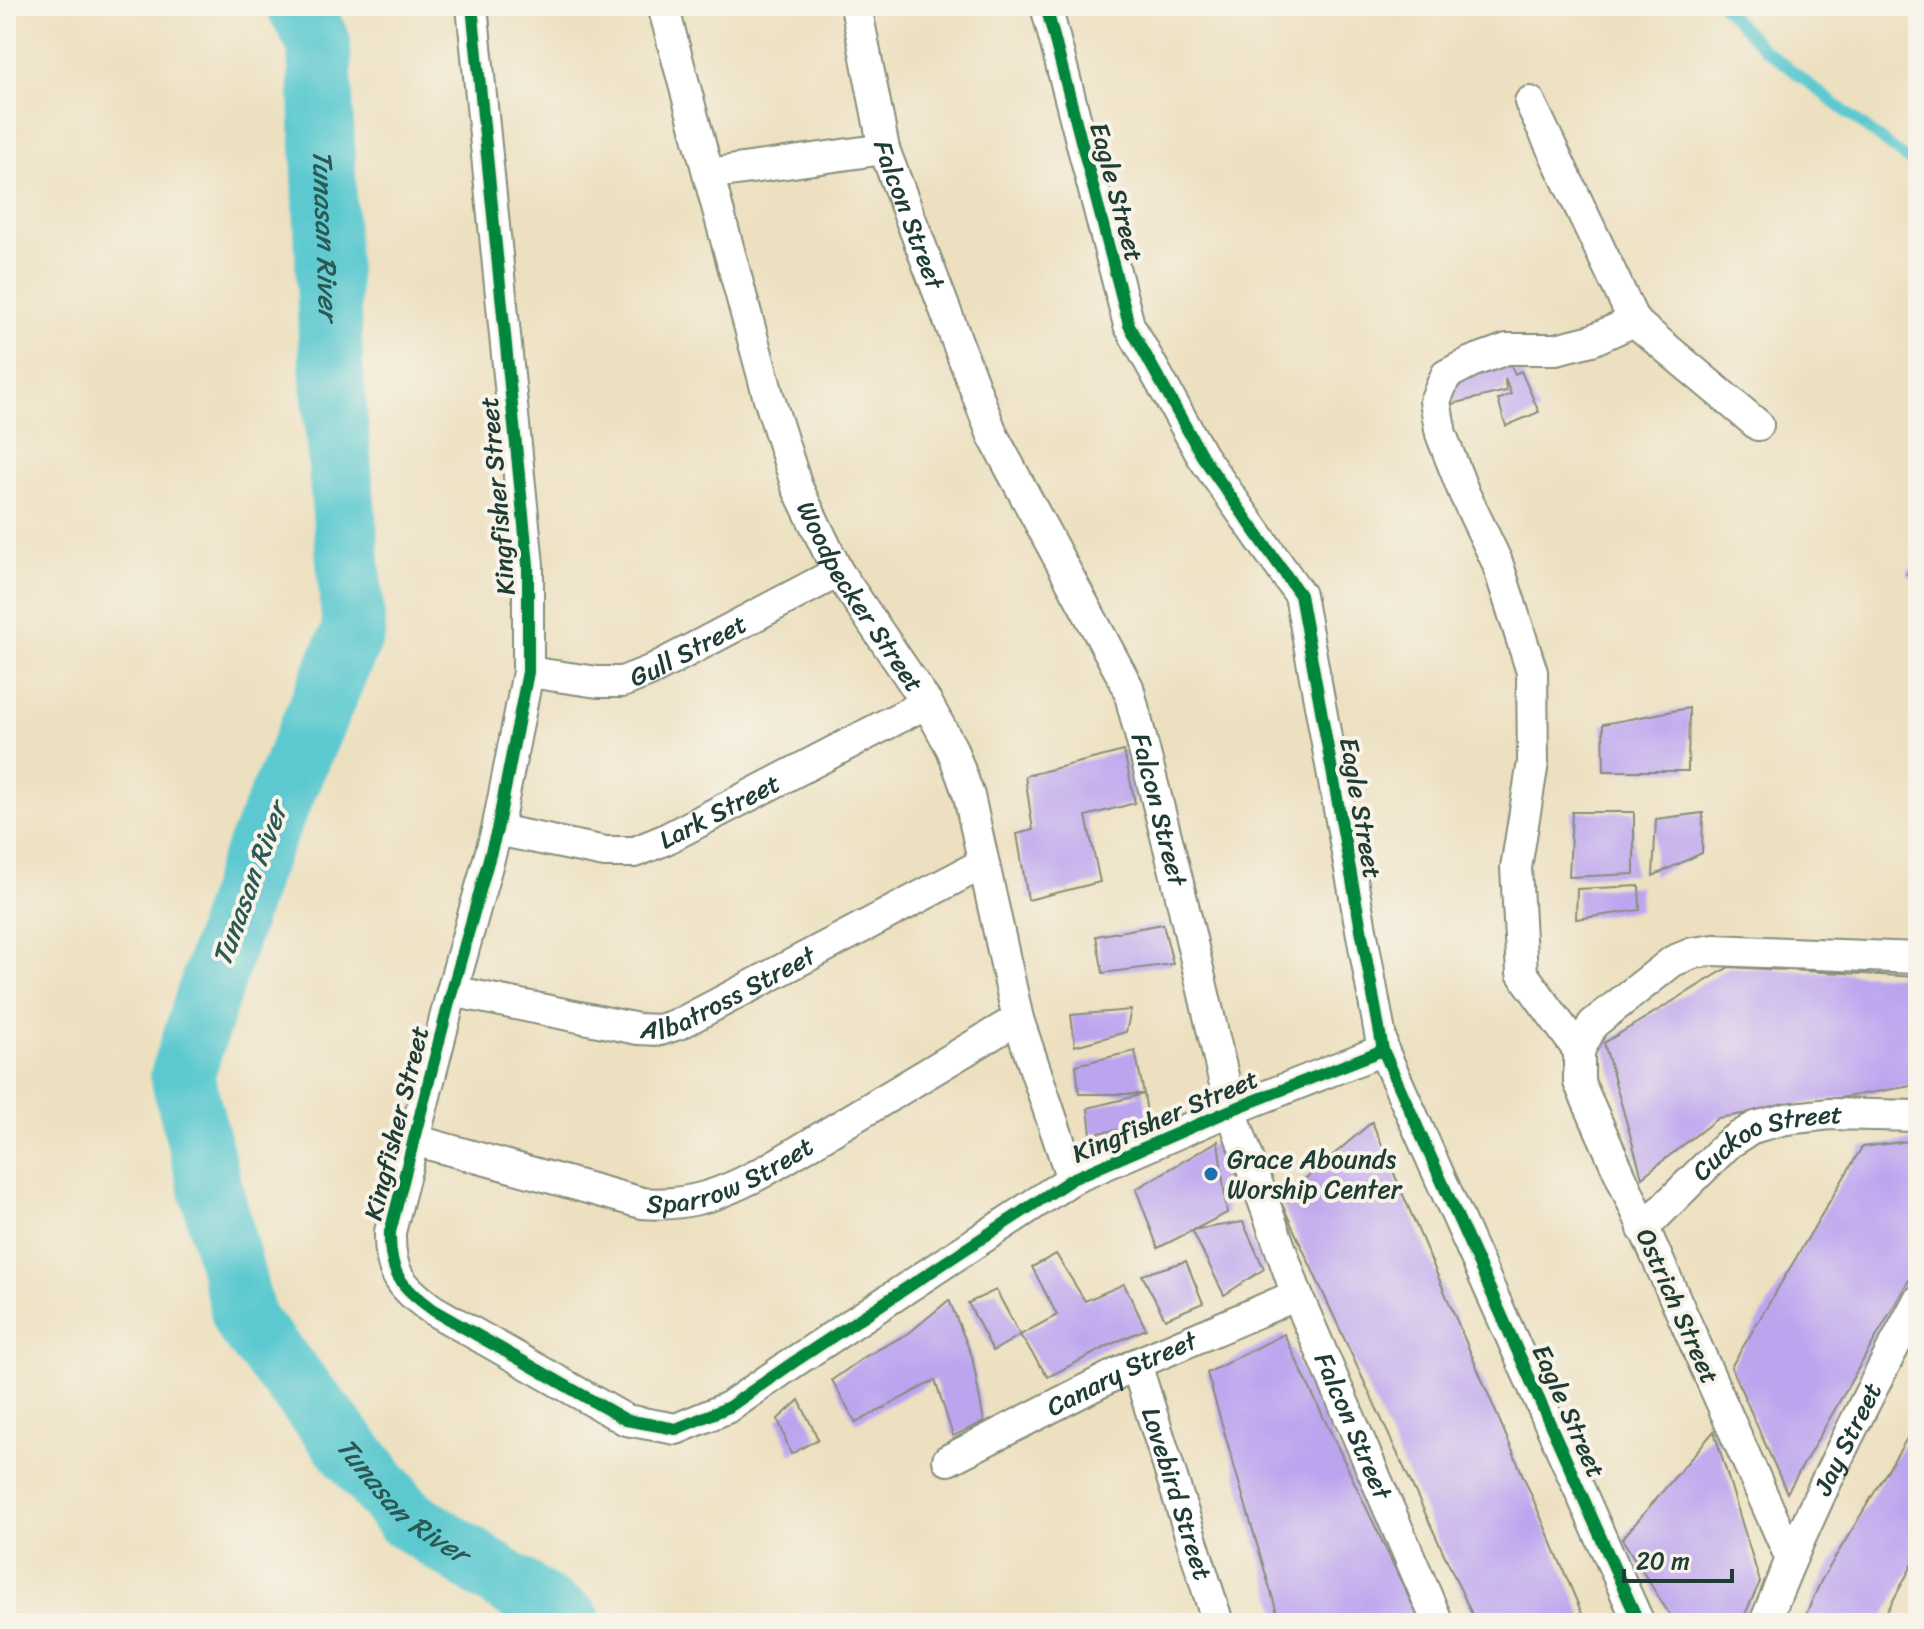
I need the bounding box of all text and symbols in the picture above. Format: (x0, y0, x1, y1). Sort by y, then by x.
street label: Eagle Street (1076, 117, 1158, 267)
street label: Falcon Street (860, 137, 959, 297)
water label: Tunasan River (298, 149, 354, 326)
street label: Kingfisher Street (465, 395, 529, 597)
street label: Woodpecker Street (784, 492, 937, 702)
street label: Gull Street (623, 601, 755, 700)
street label: Falcon Street (1118, 728, 1201, 892)
street label: Eagle Street (1326, 734, 1396, 882)
street label: Lark Street (650, 760, 788, 862)
water label: Tunasan River (197, 791, 303, 973)
street label: Albatross Street (639, 932, 825, 1053)
street label: Kingfisher Street (350, 1021, 442, 1225)
street label: Kingfisher Street (1064, 1056, 1266, 1176)
street label: Cuckoo Street (1680, 1091, 1843, 1192)
street label: Sparrow Street (646, 1124, 823, 1227)
place label: Grace Abounds Worship Center (1227, 1136, 1403, 1212)
marker: Grace Abounds Worship Center (1202, 1165, 1220, 1183)
street label: Ostrich Street (1623, 1220, 1733, 1392)
street label: Canary Street (1038, 1317, 1206, 1429)
street label: Eagle Street (1519, 1336, 1619, 1486)
street label: Falcon Street (1301, 1345, 1406, 1508)
street label: Jay Street (1800, 1374, 1895, 1504)
street label: Lovebird Street (1128, 1401, 1226, 1586)
water label: Tunasan River (324, 1426, 483, 1580)
scale bar (1624, 1533, 1732, 1583)
text: 20 m (1636, 1540, 1690, 1582)

